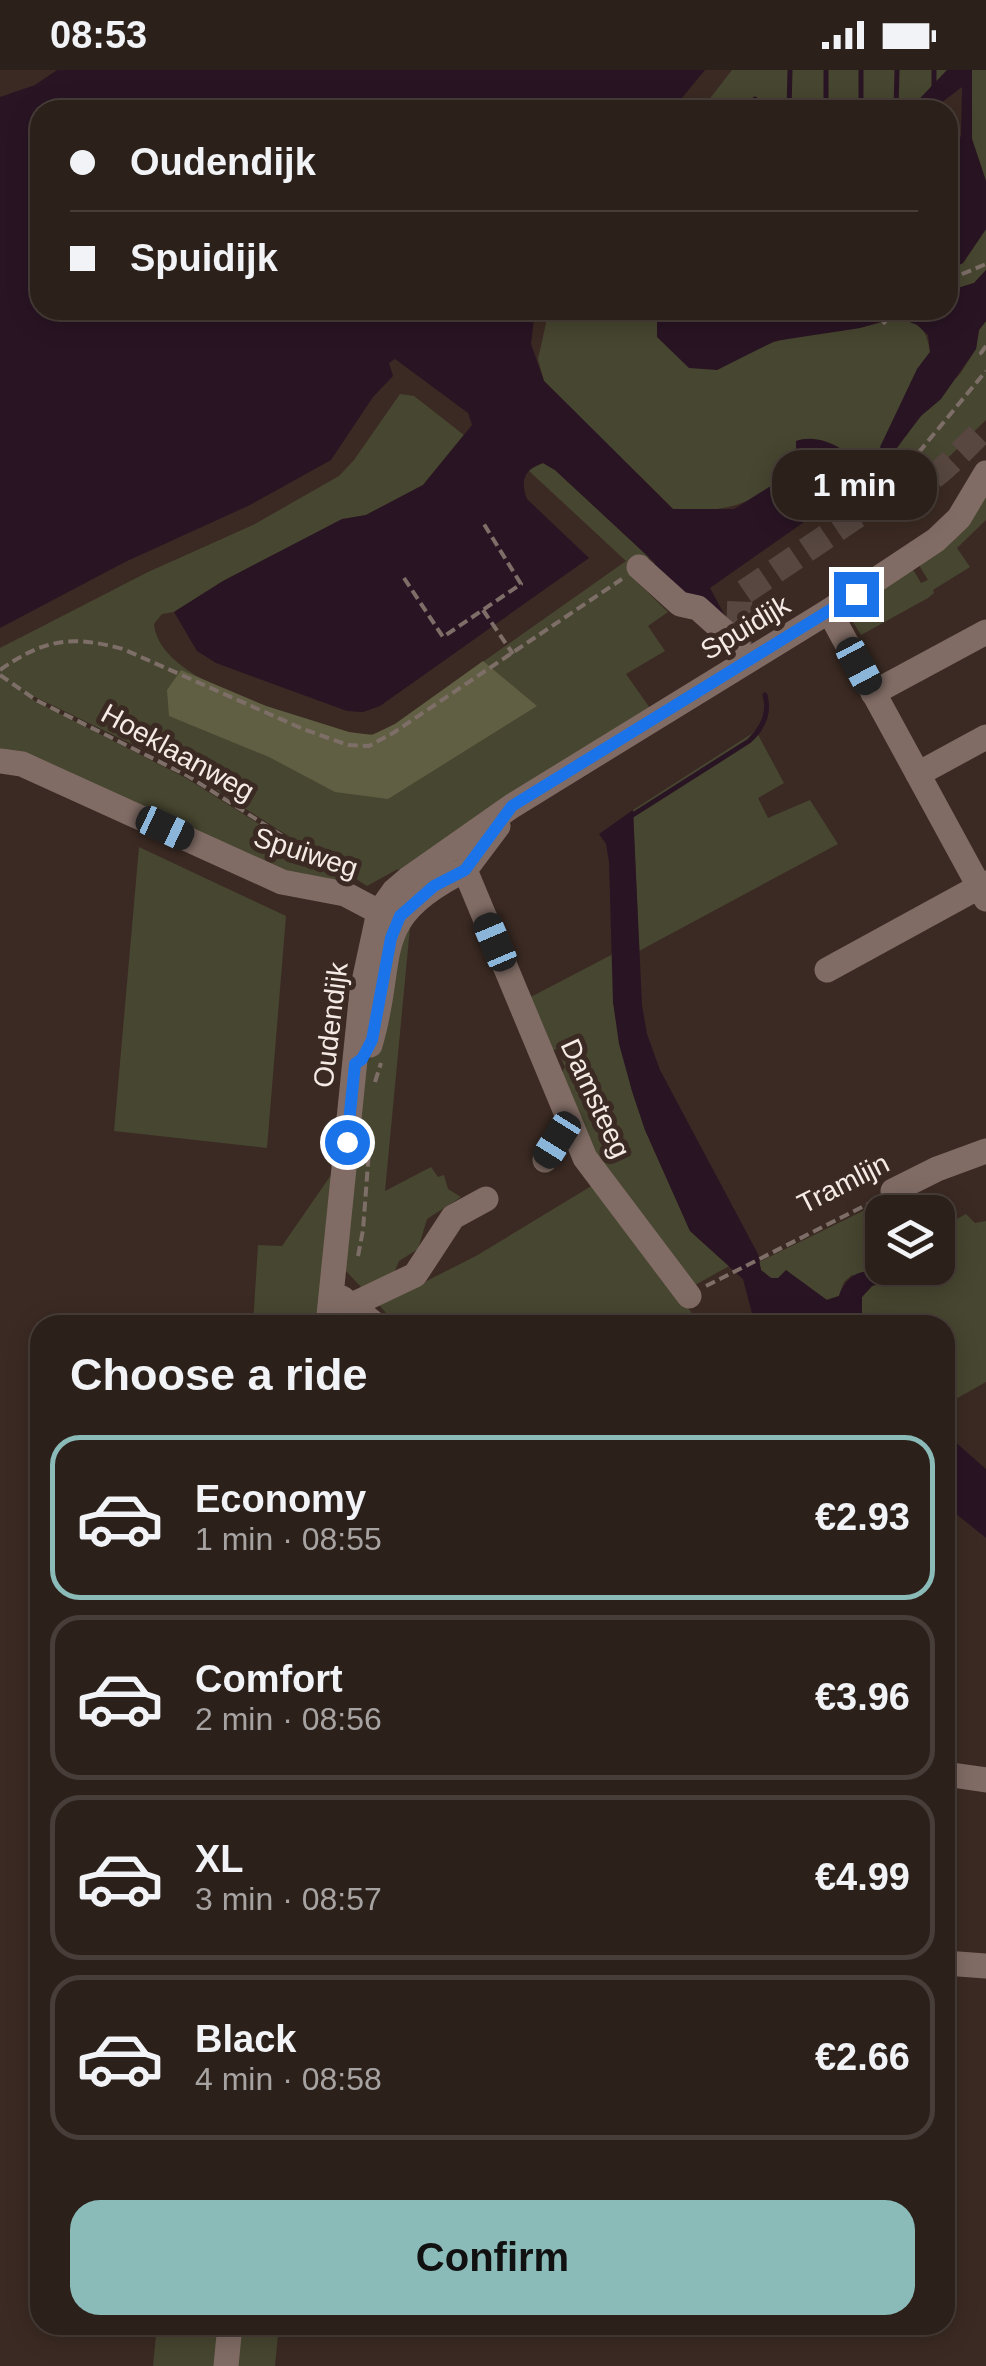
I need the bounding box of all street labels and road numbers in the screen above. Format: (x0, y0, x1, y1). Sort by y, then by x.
street label: Spuidijk (695, 588, 796, 666)
street label: Hoeklaanweg (96, 698, 259, 807)
street label: Spuiweg (250, 821, 362, 884)
street label: Oudendijk (307, 960, 354, 1090)
street label: Damsteeg (555, 1034, 637, 1163)
street label: Tramlijn (792, 1147, 894, 1220)

